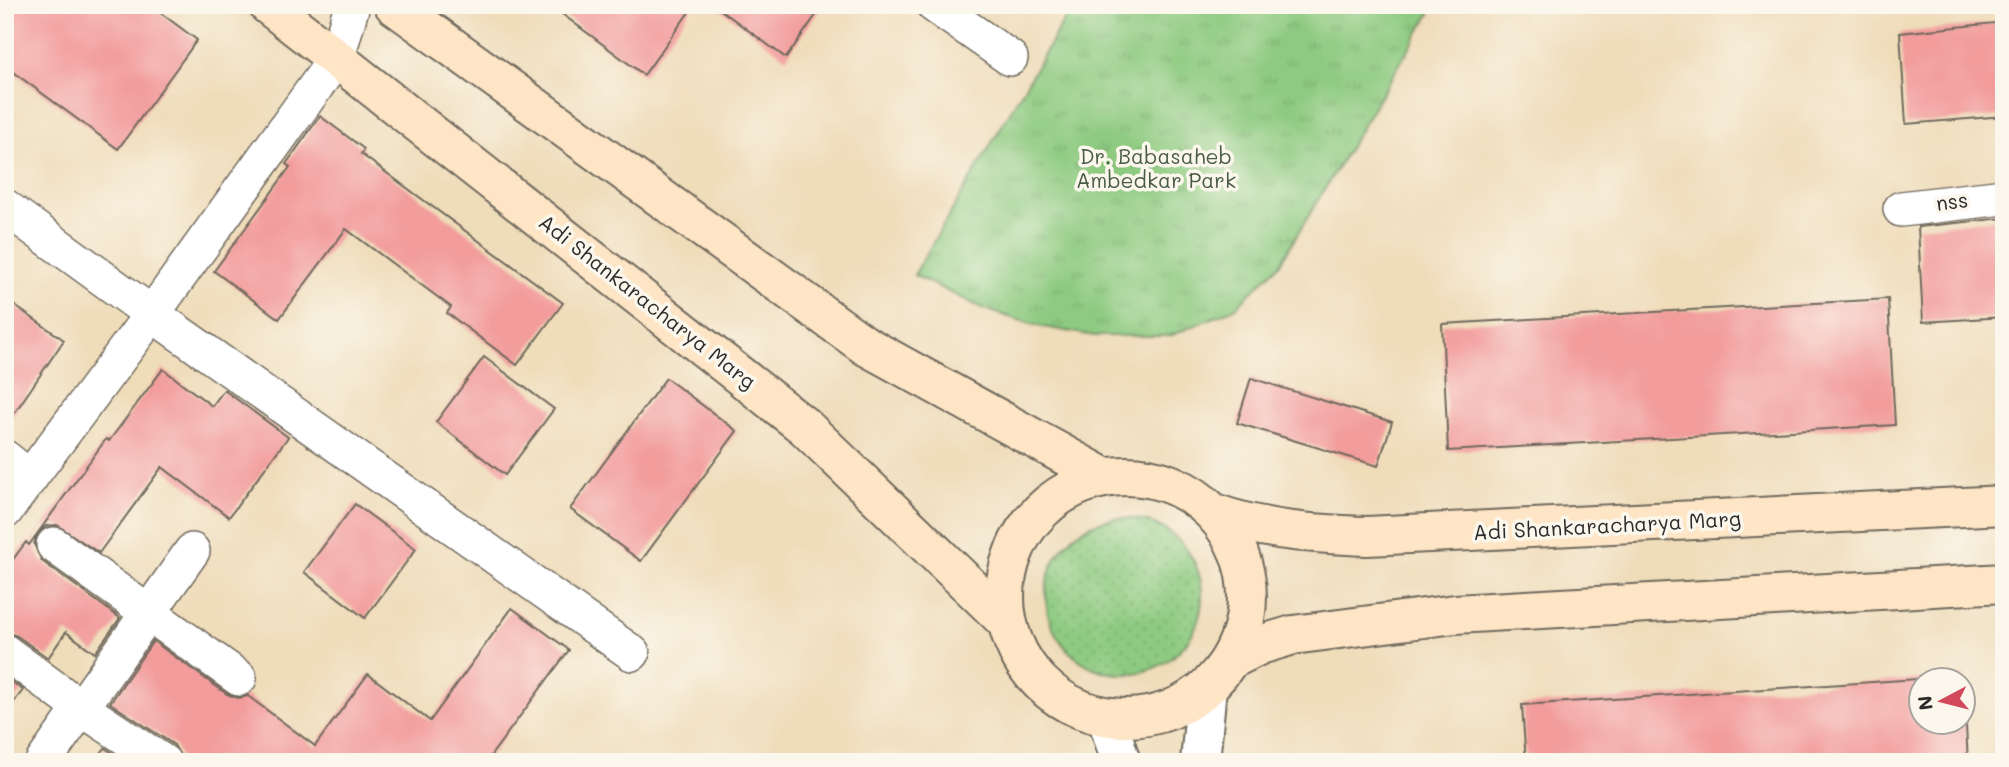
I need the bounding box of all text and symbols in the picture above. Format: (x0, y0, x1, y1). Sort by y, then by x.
park label: Dr. Babasaheb Ambedkar Park (1076, 142, 1236, 193)
street label: nss (1934, 185, 1969, 216)
street label: Adi Shankaracharya Marg (534, 208, 762, 394)
street label: Adi Shankaracharya Marg (1472, 504, 1742, 545)
north arrow (1908, 666, 1978, 736)
text: N (1911, 694, 1938, 712)

